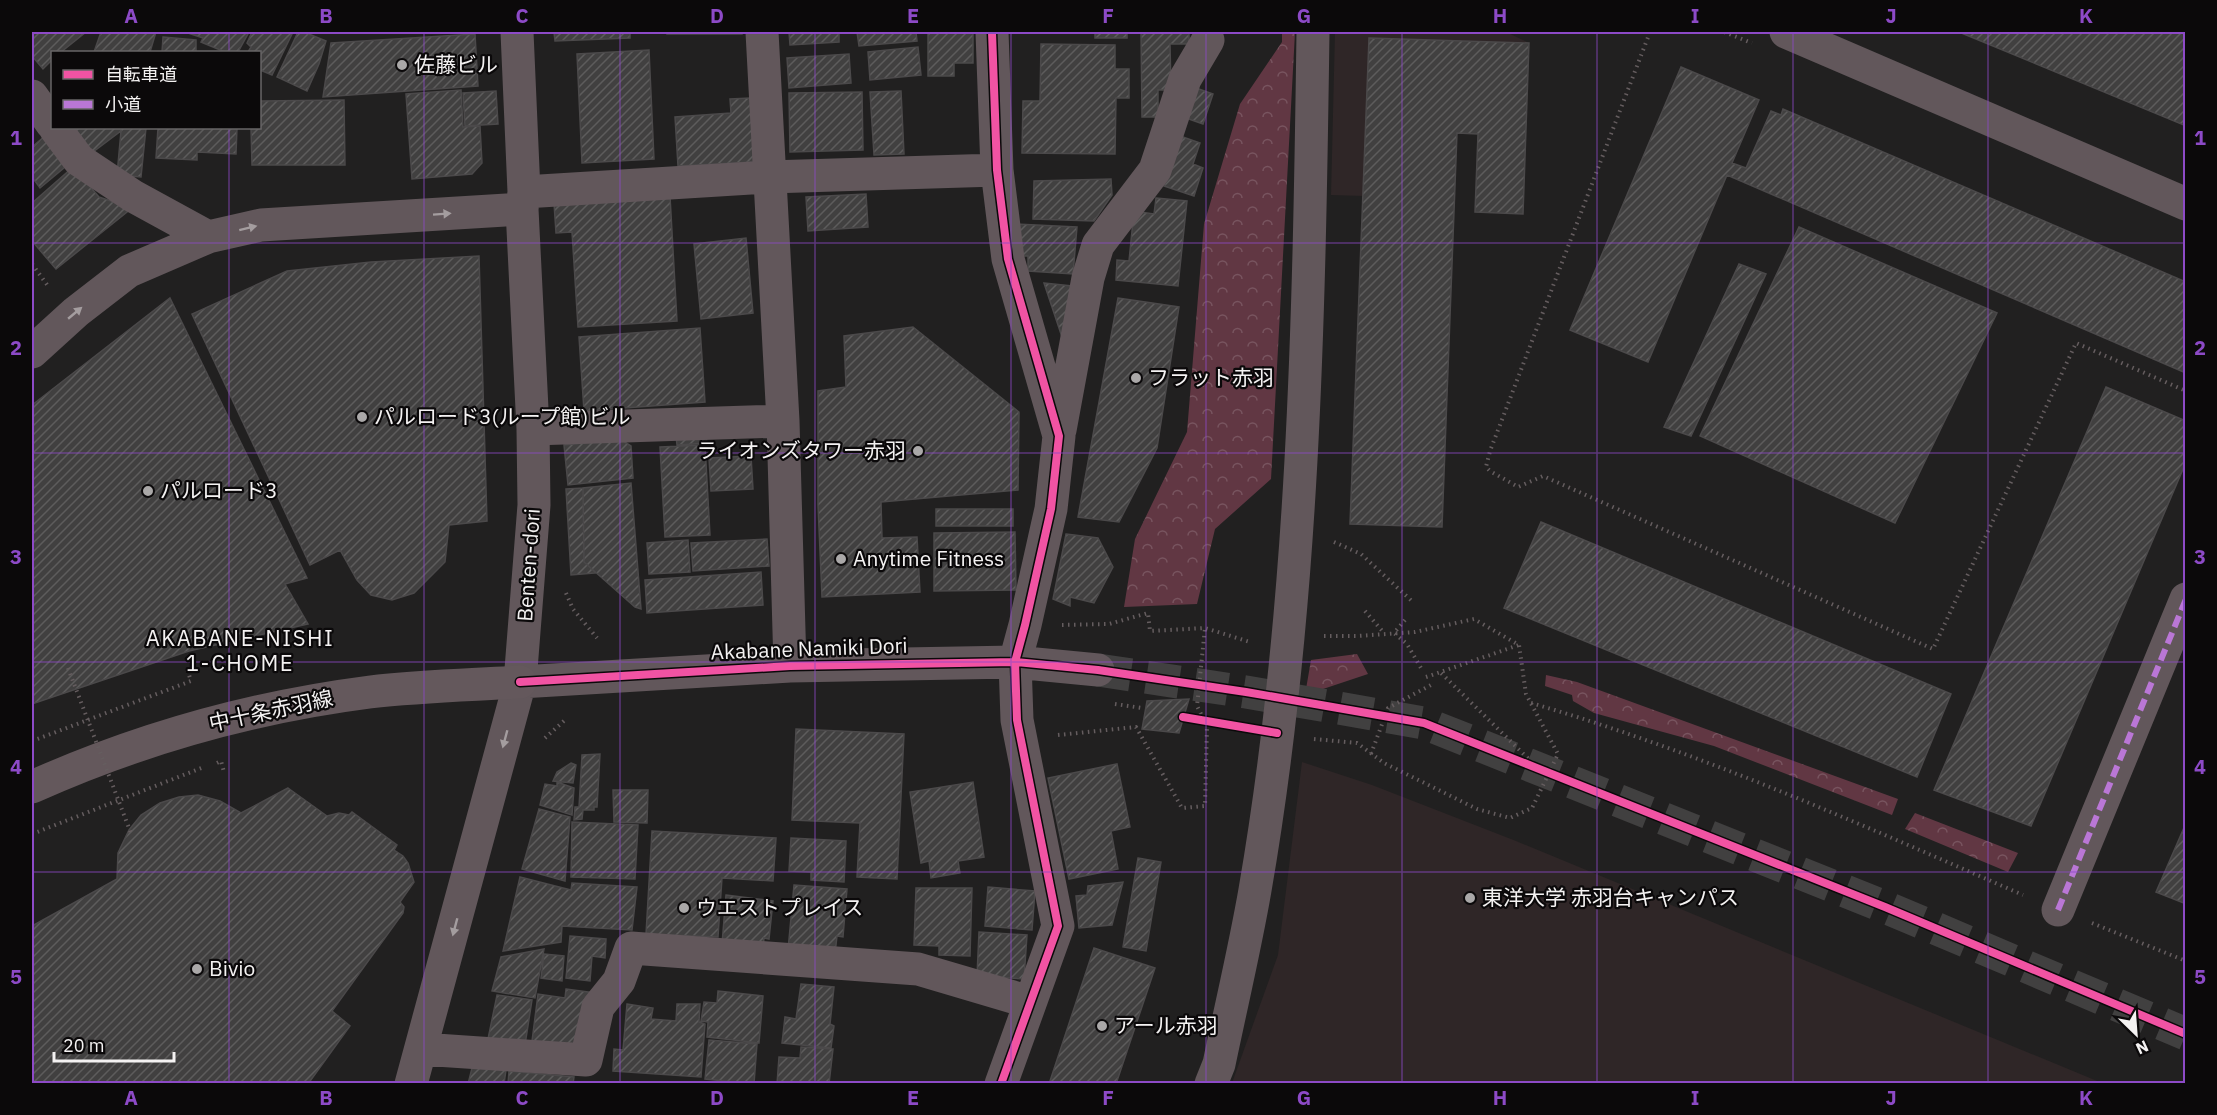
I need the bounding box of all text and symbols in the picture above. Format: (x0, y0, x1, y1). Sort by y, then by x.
text: A (124, 2, 138, 29)
text: B (319, 2, 333, 29)
text: C (515, 2, 529, 29)
text: D (710, 2, 724, 29)
text: E (907, 2, 919, 29)
text: F (1102, 2, 1114, 29)
text: G (1297, 2, 1311, 29)
text: H (1493, 2, 1507, 29)
text: I (1691, 2, 1699, 29)
text: J (1885, 2, 1897, 29)
text: K (2079, 2, 2093, 29)
place label: 佐藤ビル (414, 50, 498, 78)
legend (51, 51, 261, 129)
marker: 佐藤ビル (395, 58, 409, 72)
text: 自転車道 (105, 63, 177, 86)
text: 小道 (105, 93, 141, 116)
text: 1 (10, 124, 22, 151)
text: 1 (2194, 124, 2206, 151)
one-way arrow (433, 209, 452, 218)
one-way arrow (239, 222, 257, 232)
one-way arrow (67, 306, 83, 319)
text: 2 (10, 334, 22, 361)
text: 2 (2194, 334, 2206, 361)
place label: フラット赤羽 (1148, 363, 1274, 391)
marker: フラット赤羽 (1129, 371, 1143, 385)
place label: パルロード3(ループ館)ビル (374, 402, 630, 430)
marker: パルロード3(ループ館)ビル (355, 410, 369, 424)
place label: ライオンズタワー赤羽 (696, 436, 906, 464)
marker: ライオンズタワー赤羽 (911, 444, 925, 458)
place label: パルロード3 (160, 476, 278, 504)
marker: パルロード3 (141, 484, 155, 498)
street label: Benten-dori (510, 507, 546, 622)
text: 3 (10, 543, 22, 570)
text: 3 (2194, 543, 2206, 570)
place label: Anytime Fitness (853, 544, 1004, 572)
marker: Anytime Fitness (834, 552, 848, 566)
district label: AKABANE-NISHI 1-CHOME (146, 623, 334, 677)
street label: Akabane Namiki Dori (710, 631, 908, 665)
street label: 中十条赤羽線 (206, 683, 335, 737)
one-way arrow (500, 730, 509, 748)
text: 4 (10, 753, 22, 780)
text: 4 (2194, 753, 2206, 780)
place label: 東洋大学 赤羽台キャンパス (1482, 883, 1739, 911)
marker: 東洋大学 赤羽台キャンパス (1463, 891, 1477, 905)
place label: ウエストプレイス (696, 893, 863, 921)
marker: ウエストプレイス (677, 901, 691, 915)
one-way arrow (449, 918, 459, 936)
place label: Bivio (209, 954, 255, 982)
marker: Bivio (190, 962, 204, 976)
text: 5 (10, 963, 22, 990)
text: 5 (2194, 963, 2206, 990)
north arrow (2106, 1004, 2166, 1064)
place label: アール赤羽 (1114, 1011, 1218, 1039)
marker: アール赤羽 (1095, 1019, 1109, 1033)
scale bar (54, 1025, 174, 1063)
text: 20 m (63, 1034, 105, 1057)
text: N (2133, 1036, 2152, 1059)
text: A (124, 1084, 138, 1111)
text: B (319, 1084, 333, 1111)
text: C (515, 1084, 529, 1111)
text: D (710, 1084, 724, 1111)
text: E (907, 1084, 919, 1111)
text: F (1102, 1084, 1114, 1111)
text: G (1297, 1084, 1311, 1111)
text: H (1493, 1084, 1507, 1111)
text: I (1691, 1084, 1699, 1111)
text: J (1885, 1084, 1897, 1111)
text: K (2079, 1084, 2093, 1111)

